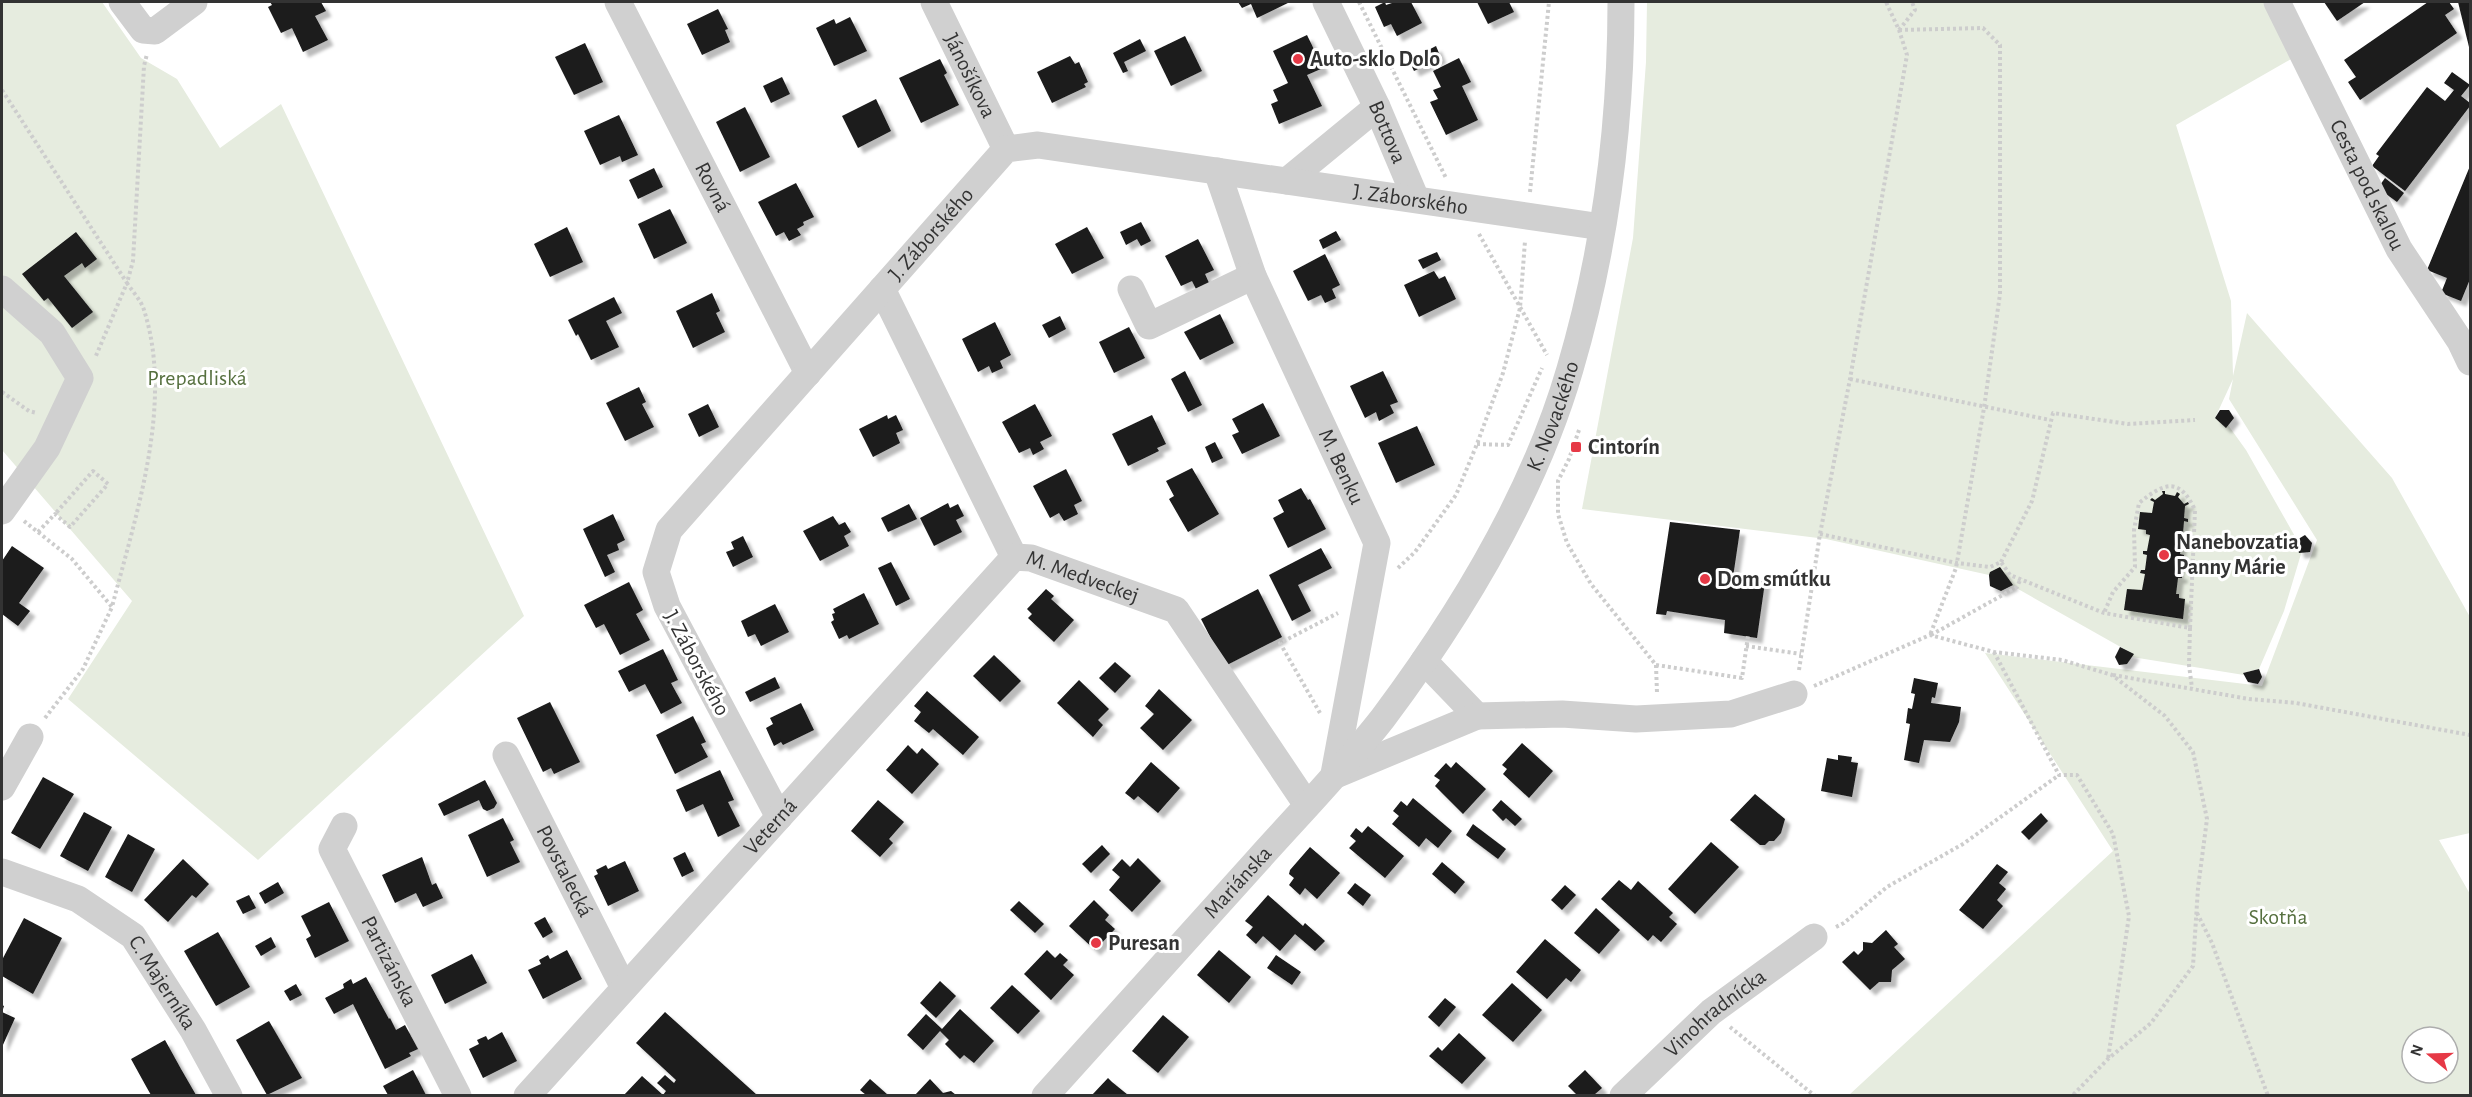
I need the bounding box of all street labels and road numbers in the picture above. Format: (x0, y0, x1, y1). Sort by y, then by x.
street label: Jánošíkova (940, 30, 1000, 121)
street label: Bottova (1365, 98, 1411, 167)
street label: Cesta pod skalou (2326, 116, 2409, 254)
street label: Rovná (691, 159, 735, 216)
street label: J. Záborského (1352, 180, 1470, 218)
street label: J. Záborského (884, 183, 978, 285)
street label: K. Novackého (1523, 359, 1583, 475)
street label: M. Benku (1315, 425, 1368, 508)
street label: M. Medveckej (1024, 546, 1142, 607)
street label: J. Záborského (660, 607, 734, 719)
street label: Veterná (740, 794, 801, 859)
street label: Povstalecká (532, 822, 597, 920)
street label: Mariánska (1200, 842, 1276, 922)
street label: Partizánska (357, 912, 421, 1010)
street label: C. Majerníka (125, 931, 201, 1033)
street label: Vinohradnícka (1660, 965, 1770, 1061)

